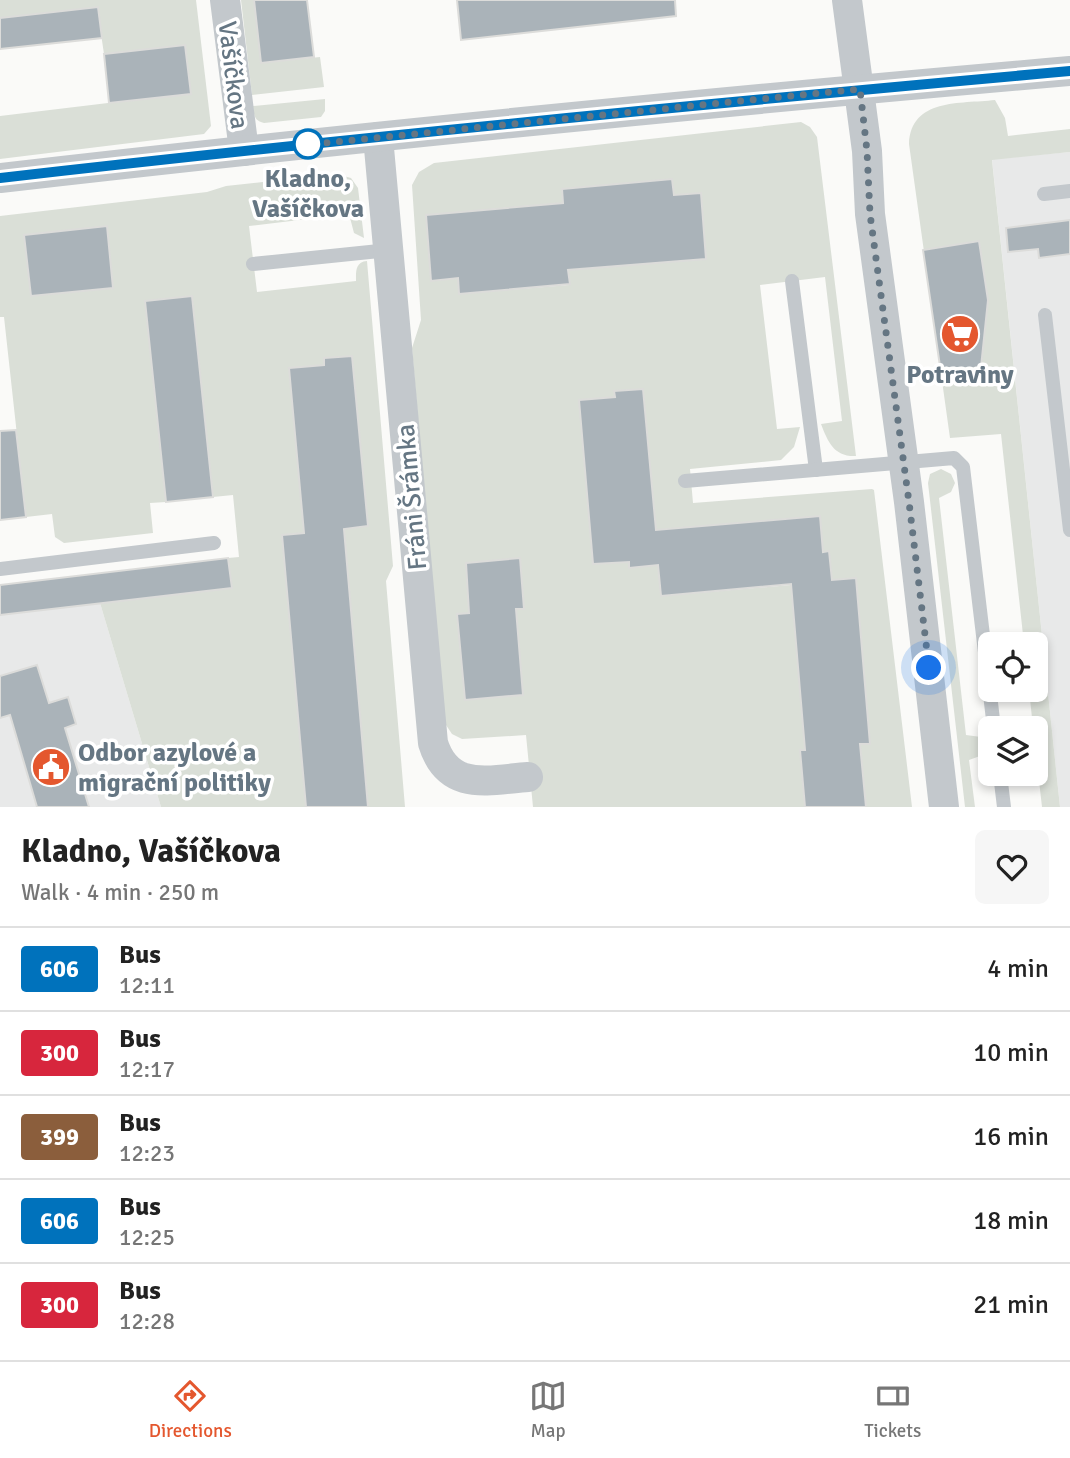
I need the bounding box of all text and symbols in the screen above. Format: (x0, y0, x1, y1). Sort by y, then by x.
street label: Vašíčkova (211, 19, 256, 131)
marker: Kladno, Vašíčkova (293, 129, 323, 159)
place label: Kladno, Vašíčkova (252, 163, 364, 225)
supermarket icon: Potraviny (939, 313, 981, 355)
place label: Potraviny (906, 359, 1014, 391)
street label: Fráni Šrámka (390, 423, 434, 571)
map controls (978, 632, 1048, 786)
button: locate (978, 632, 1048, 702)
your location (911, 650, 946, 685)
button: layers (978, 716, 1048, 786)
place label: Odbor azylové a migrační politiky (78, 737, 271, 799)
public building icon: Odbor azylové a migrační politiky (30, 746, 72, 788)
button: heart (975, 830, 1049, 904)
text: Kladno, Vašíčkova (21, 831, 281, 872)
text: Walk · 4 min · 250 m (21, 878, 219, 907)
text: Bus (119, 939, 161, 971)
text: 4 min (987, 953, 1049, 985)
text: 606 (40, 954, 79, 984)
text: 12:11 (119, 971, 175, 1000)
text: Bus (119, 1023, 161, 1055)
text: 10 min (973, 1037, 1049, 1069)
text: 300 (40, 1038, 79, 1068)
text: 12:17 (119, 1055, 175, 1084)
text: Bus (119, 1107, 161, 1139)
text: 16 min (973, 1121, 1049, 1153)
text: 399 (40, 1122, 79, 1152)
text: 12:23 (119, 1139, 175, 1168)
text: Bus (119, 1191, 161, 1223)
text: 18 min (973, 1205, 1049, 1237)
text: 606 (40, 1206, 79, 1236)
text: 12:25 (119, 1223, 175, 1252)
text: Bus (119, 1275, 161, 1307)
text: 21 min (973, 1289, 1049, 1321)
text: 300 (40, 1290, 79, 1320)
text: 12:28 (119, 1307, 175, 1336)
tab: Directions (149, 1377, 232, 1443)
tab: Map (529, 1377, 567, 1443)
tab: Tickets (864, 1377, 921, 1443)

